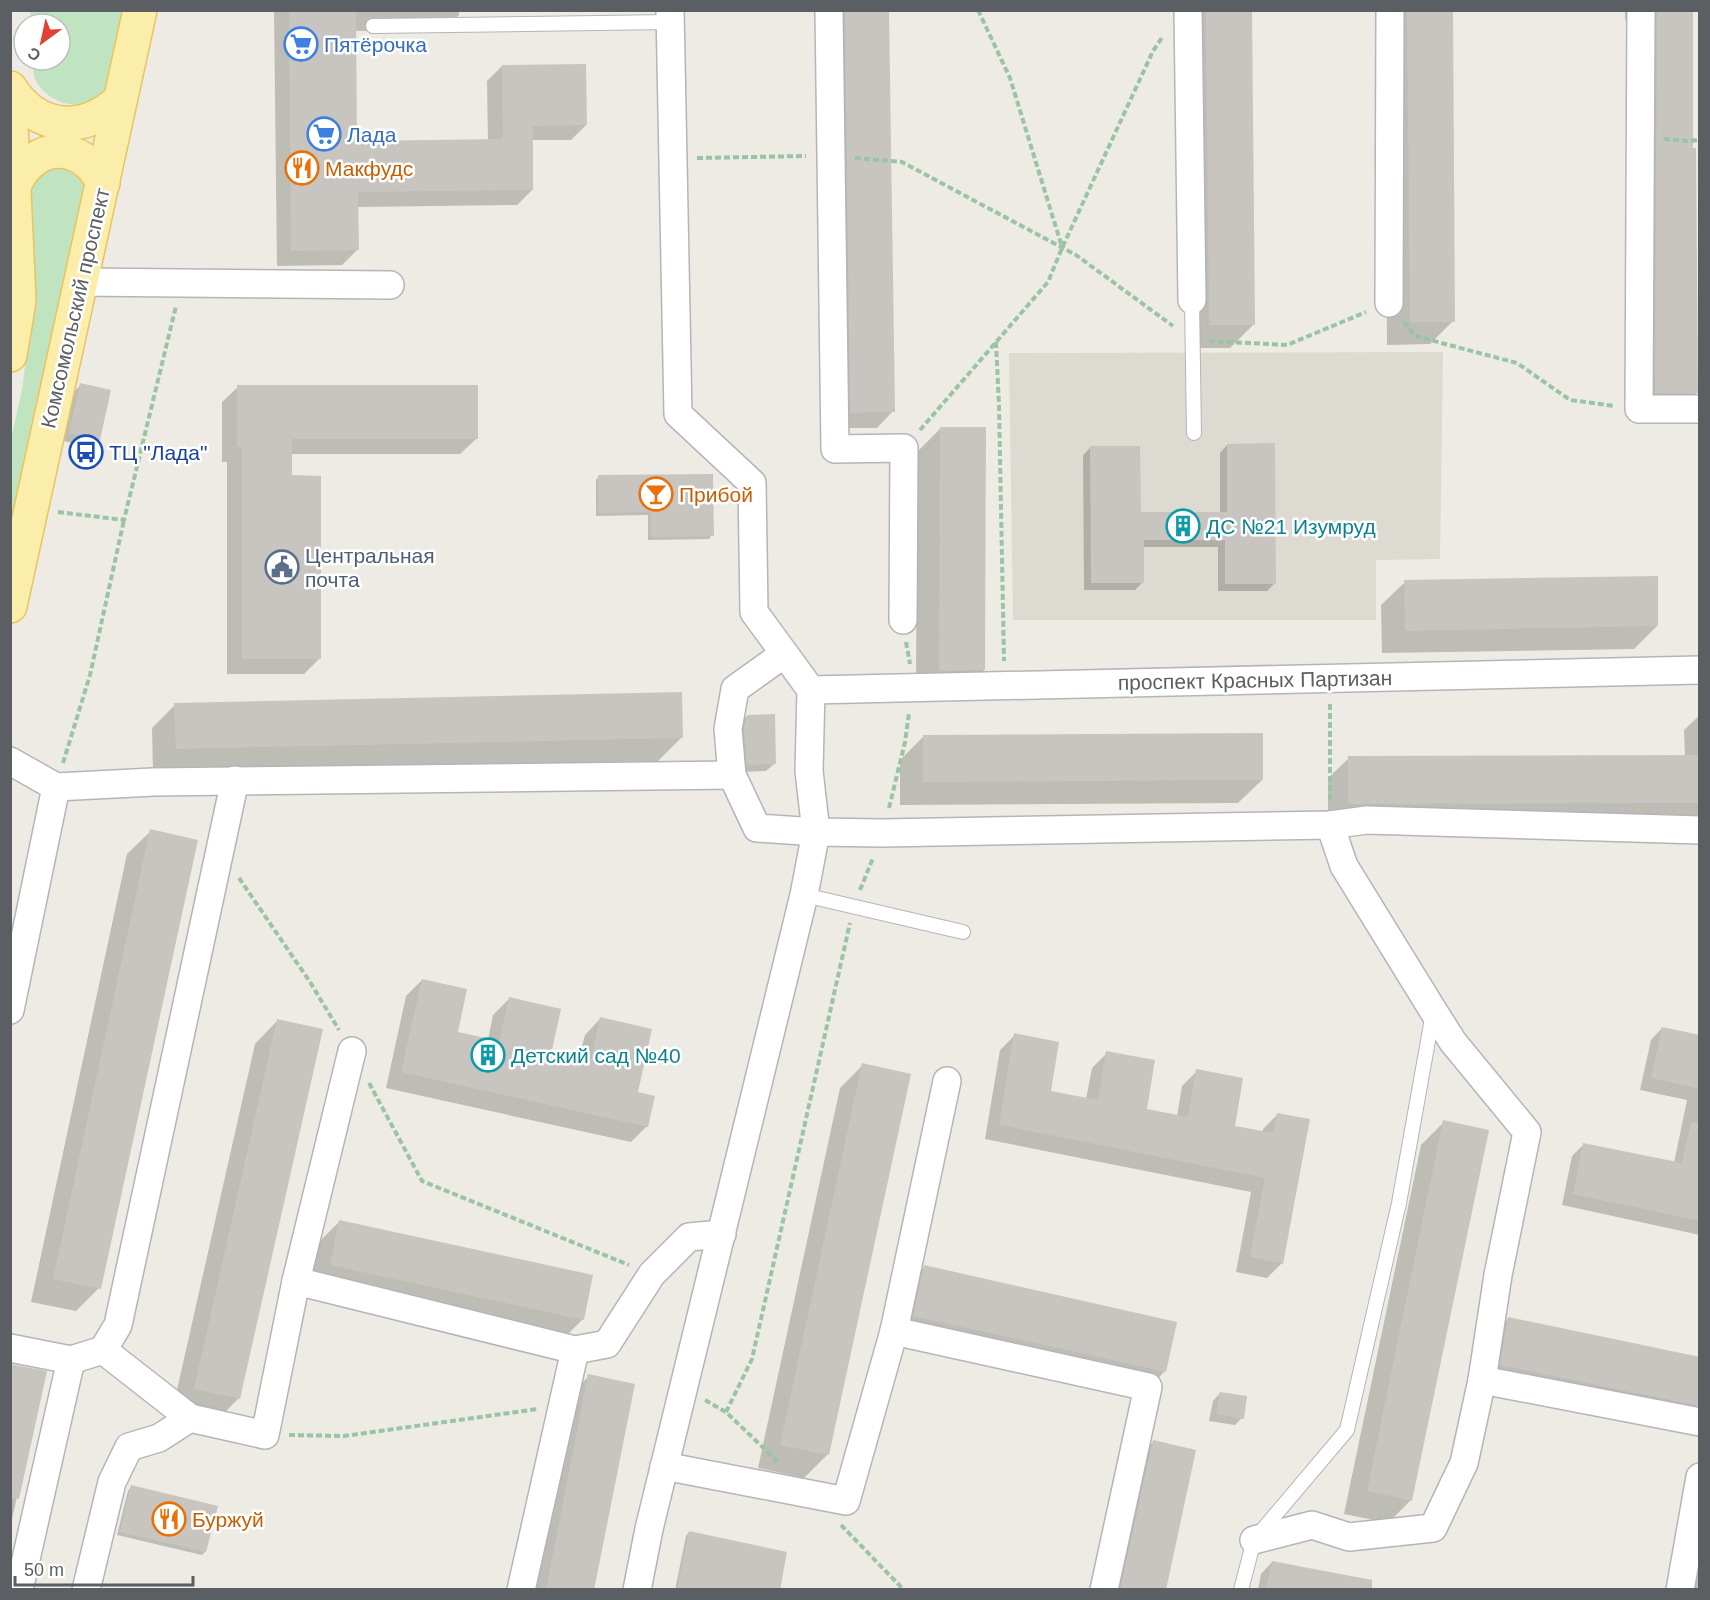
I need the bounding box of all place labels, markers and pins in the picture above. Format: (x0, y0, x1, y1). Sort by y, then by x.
supermarket icon: Пятёрочка (283, 26, 319, 62)
place label: Пятёрочка (324, 33, 427, 56)
supermarket icon: Лада (306, 116, 342, 152)
place label: Лада (347, 123, 397, 146)
restaurant icon: Макфудс (284, 150, 320, 186)
place label: Макфудс (325, 157, 413, 180)
bus stop icon: ТЦ "Лада" (68, 434, 104, 470)
place label: ТЦ "Лада" (109, 441, 208, 464)
bar icon: Прибой (638, 476, 674, 512)
place label: Прибой (679, 483, 753, 506)
building icon: ДС №21 Изумруд (1165, 508, 1201, 544)
place label: ДС №21 Изумруд (1206, 515, 1376, 538)
place label: Центральная почта (305, 544, 435, 591)
public building icon: Центральная почта (264, 549, 300, 585)
building icon: Детский сад №40 (470, 1037, 506, 1073)
place label: Детский сад №40 (511, 1044, 681, 1067)
restaurant icon: Буржуй (151, 1501, 187, 1537)
place label: Буржуй (192, 1508, 264, 1531)

